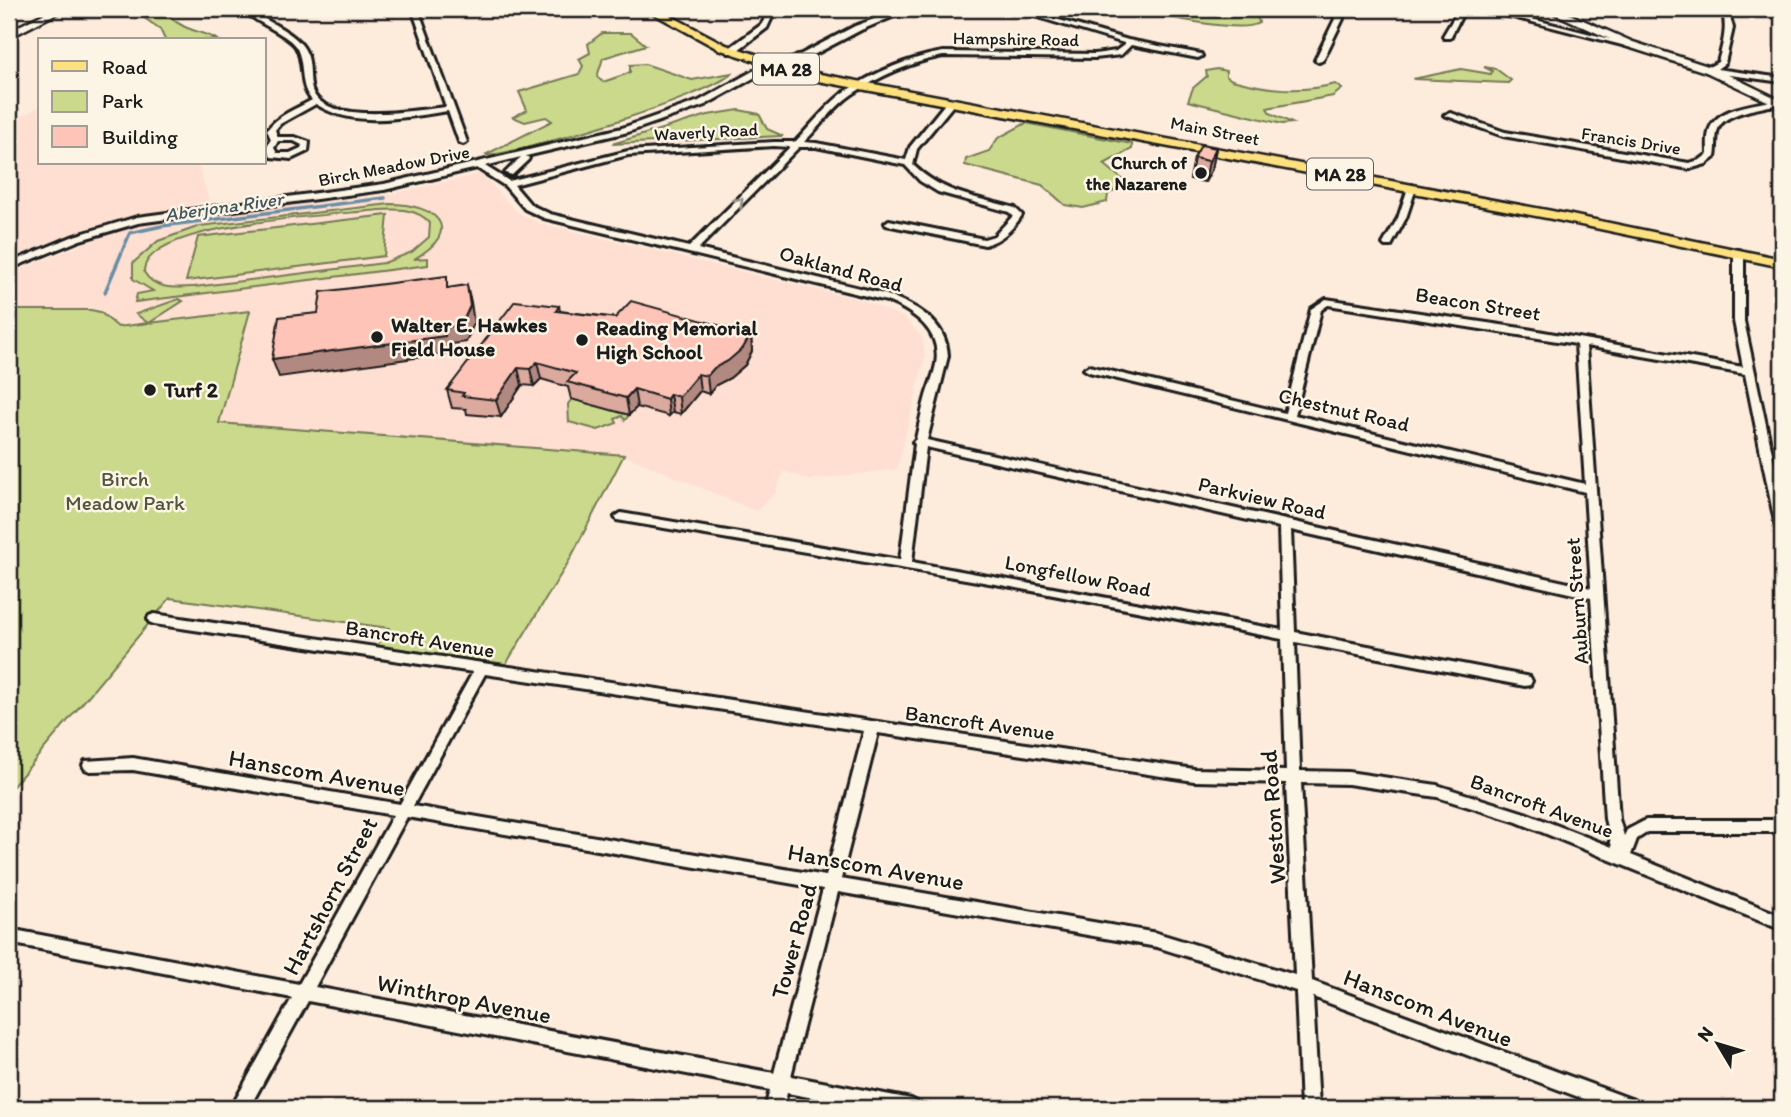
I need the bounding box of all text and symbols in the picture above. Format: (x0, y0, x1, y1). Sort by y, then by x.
street label: Hampshire Road (953, 27, 1080, 51)
legend (38, 38, 266, 164)
text: Road (102, 54, 148, 79)
road number: MA 28 (753, 54, 819, 85)
text: Park (102, 88, 144, 113)
street label: Main Street (1169, 112, 1262, 150)
street label: Waverly Road (653, 118, 759, 146)
street label: Francis Drive (1580, 122, 1682, 160)
text: Building (102, 124, 178, 149)
street label: Birch Meadow Drive (316, 141, 472, 191)
place label: Church of the Nazarene (1086, 152, 1187, 195)
road number: MA 28 (1307, 158, 1373, 190)
marker: Church of the Nazarene (1193, 165, 1209, 181)
water label: Aberjona River (163, 186, 287, 226)
one-way arrow (730, 198, 743, 211)
street label: Oakland Road (777, 240, 906, 297)
street label: Beacon Street (1414, 281, 1543, 326)
place label: Walter E. Hawkes Field House (391, 312, 547, 361)
place label: Reading Memorial High School (596, 315, 759, 365)
marker: Walter E. Hawkes Field House (369, 329, 385, 345)
marker: Reading Memorial High School (574, 332, 590, 348)
place label: Turf 2 (163, 377, 218, 402)
marker: Turf 2 (142, 382, 158, 398)
street label: Chestnut Road (1276, 382, 1413, 437)
park label: Birch Meadow Park (65, 466, 185, 515)
street label: Parkview Road (1196, 471, 1328, 524)
street label: Auburn Street (1560, 537, 1593, 665)
street label: Longfellow Road (1003, 549, 1154, 602)
street label: Bancroft Avenue (344, 614, 497, 663)
street label: Bancroft Avenue (904, 700, 1057, 745)
street label: Hanscom Avenue (227, 743, 408, 802)
street label: Weston Road (1253, 749, 1292, 885)
street label: Bancroft Avenue (1467, 768, 1617, 843)
street label: Hartshorn Street (276, 812, 383, 980)
street label: Hanscom Avenue (786, 837, 967, 896)
street label: Tower Road (764, 880, 823, 1002)
street label: Hanscom Avenue (1340, 962, 1517, 1053)
street label: Winthrop Avenue (374, 967, 554, 1030)
north arrow (1682, 1009, 1752, 1078)
text: N (1692, 1022, 1718, 1046)

